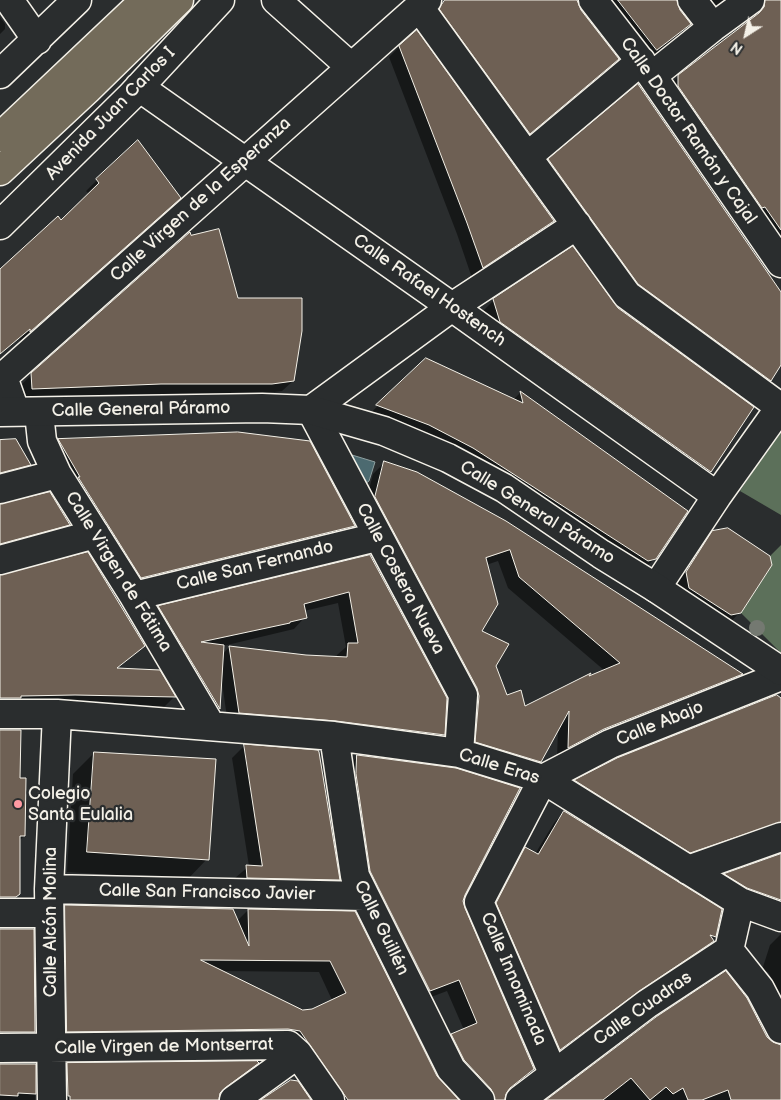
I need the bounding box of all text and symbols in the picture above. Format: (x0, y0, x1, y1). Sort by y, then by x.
north arrow (721, 10, 771, 60)
street label: Calle Doctor Ramón y Cajal (615, 33, 761, 229)
text: N (728, 38, 746, 58)
street label: Avenida Juan Carlos I (42, 43, 180, 185)
street label: Calle Virgen de la Esperanza (106, 113, 296, 287)
street label: Calle Rafael Hostench (348, 230, 510, 352)
street label: Calle General Páramo (51, 398, 231, 422)
street label: Calle General Páramo (455, 456, 619, 570)
street label: Calle Virgen de Fátima (60, 488, 176, 656)
street label: Calle Costera Nueva (351, 500, 449, 658)
street label: Calle San Fernando (174, 536, 336, 596)
street label: Calle Abajo (613, 697, 707, 751)
street label: Calle Eras (456, 744, 542, 790)
place label: Colegio Santa Eulalia (28, 783, 133, 826)
marker: Colegio Santa Eulalia (12, 798, 24, 810)
street label: Calle Alcón Molina (40, 847, 62, 997)
street label: Calle Guillén (349, 877, 413, 979)
street label: Calle San Francisco Javier (99, 880, 315, 906)
street label: Calle Innominada (475, 909, 551, 1049)
street label: Calle Cuadras (590, 967, 696, 1051)
street label: Calle Virgen de Montserrat (54, 1034, 274, 1060)

